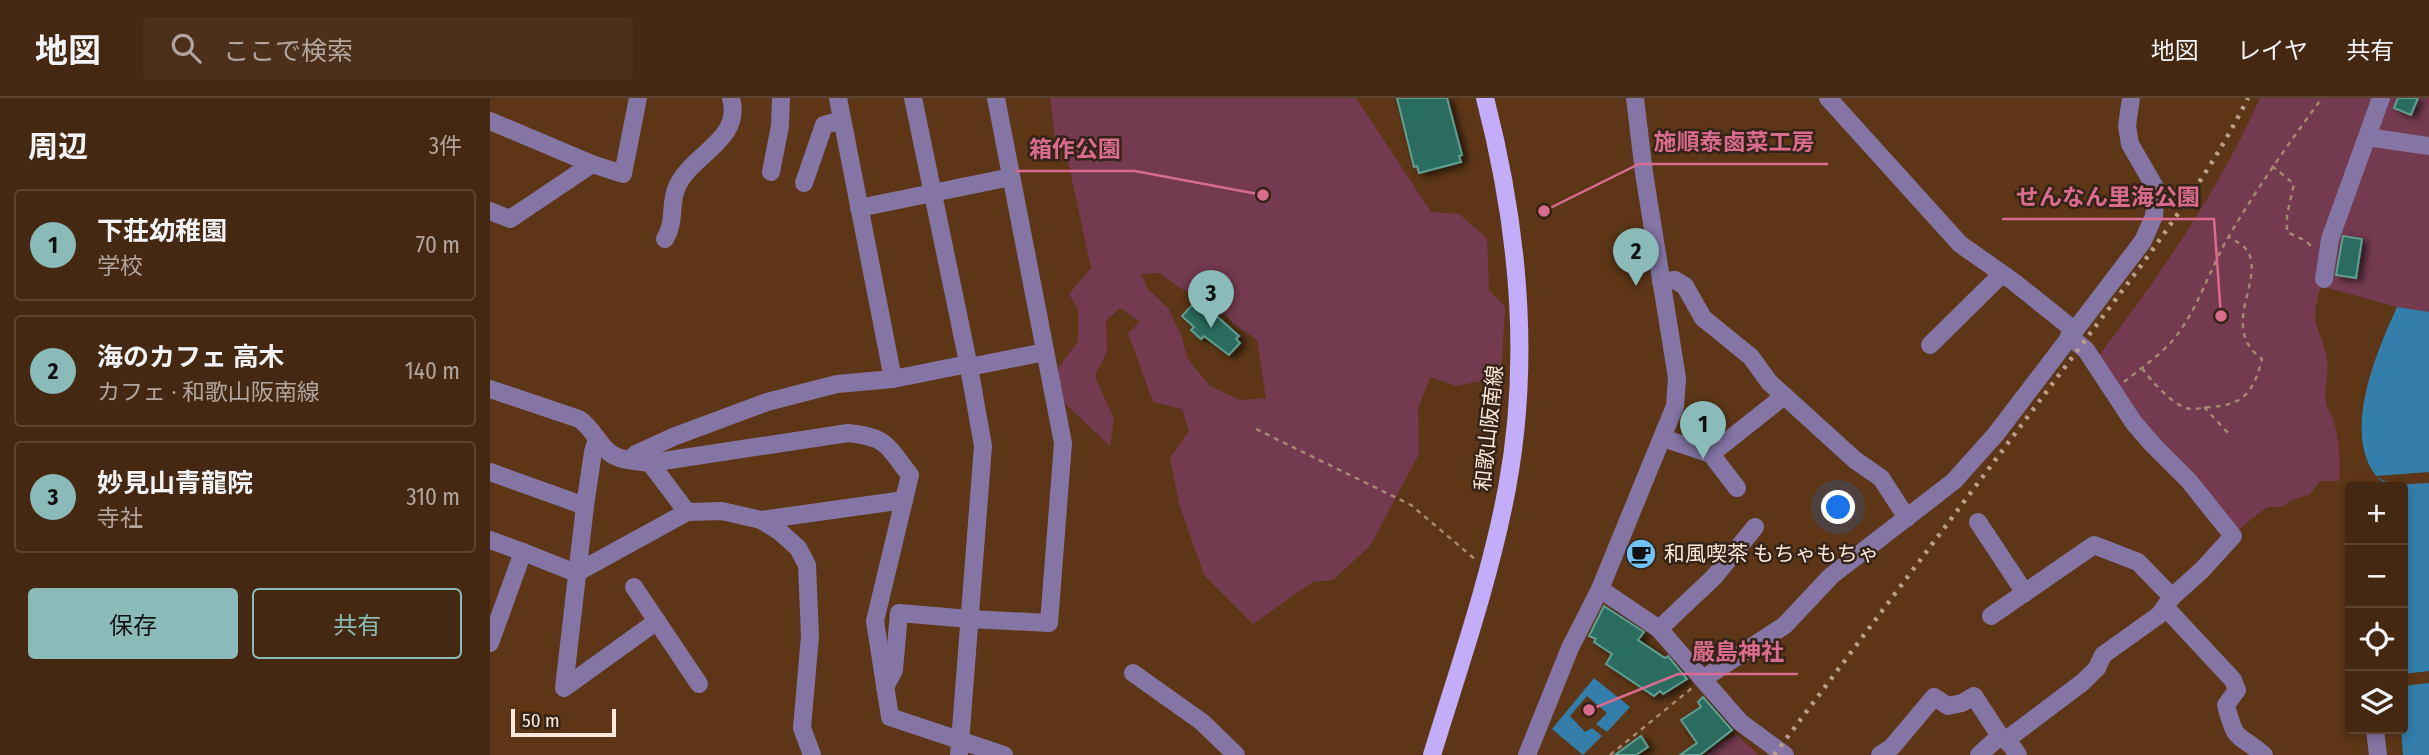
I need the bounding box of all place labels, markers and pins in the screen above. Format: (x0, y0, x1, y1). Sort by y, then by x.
callout: 施順泰鹵菜工房 (1639, 120, 1828, 164)
callout: 箱作公園 (1015, 127, 1135, 171)
callout: せんなん里海公園 (2002, 175, 2214, 219)
pin: 2 (1613, 228, 1659, 286)
pin: 3 (1188, 270, 1234, 328)
pin: 1 (1680, 401, 1726, 459)
cafe icon: 和風喫茶 もちゃもちゃ (1624, 537, 1658, 571)
place label: 和風喫茶 もちゃもちゃ (1664, 541, 1879, 567)
callout: 嚴島神社 (1678, 630, 1798, 674)

